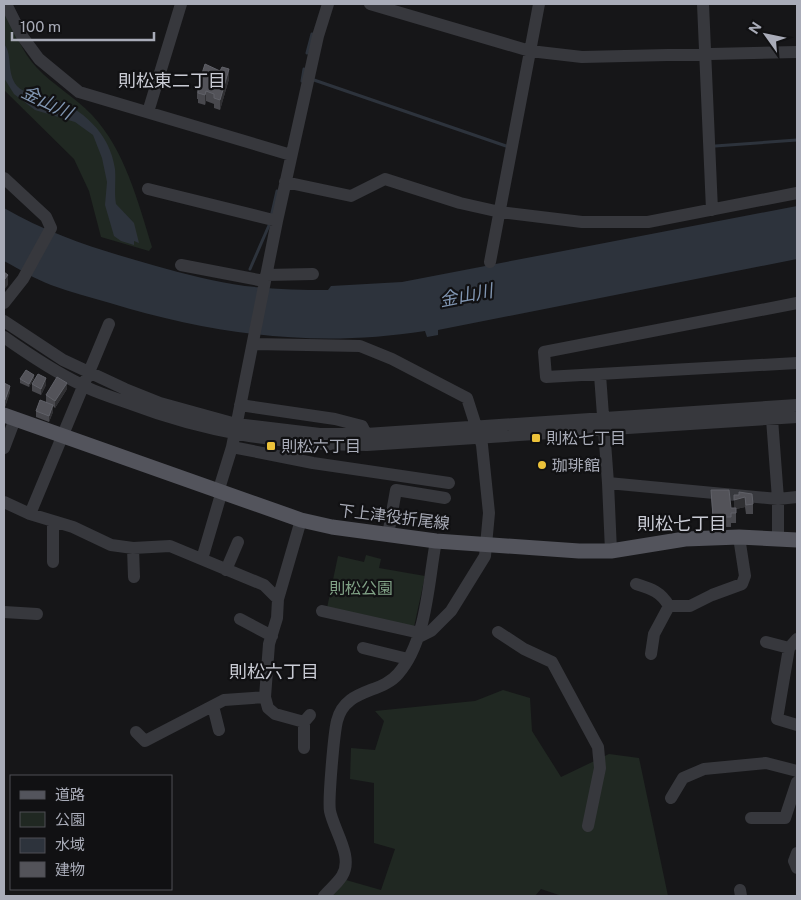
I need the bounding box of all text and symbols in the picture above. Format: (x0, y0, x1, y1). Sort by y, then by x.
scale bar (12, 10, 155, 42)
north arrow (741, 10, 791, 60)
text: 100 m (20, 18, 61, 35)
text: N (745, 19, 765, 37)
district label: 則松東二丁目 (118, 70, 226, 91)
water label: 金山川 (18, 81, 78, 124)
water label: 金山川 (437, 279, 496, 310)
place label: 則松七丁目 (546, 429, 626, 448)
marker: 則松七丁目 (530, 432, 542, 444)
place label: 則松六丁目 (281, 437, 361, 456)
marker: 則松六丁目 (265, 440, 277, 452)
place label: 珈琲館 (552, 456, 600, 475)
marker: 珈琲館 (536, 459, 548, 471)
street label: 下上津役折尾線 (337, 501, 451, 533)
district label: 則松七丁目 (637, 513, 727, 534)
park label: 則松公園 (329, 579, 393, 598)
district label: 則松六丁目 (229, 661, 319, 682)
legend (10, 775, 172, 890)
text: 道路 (55, 786, 85, 803)
text: 公園 (55, 811, 85, 828)
text: 水域 (55, 836, 85, 853)
text: 建物 (55, 861, 85, 878)

